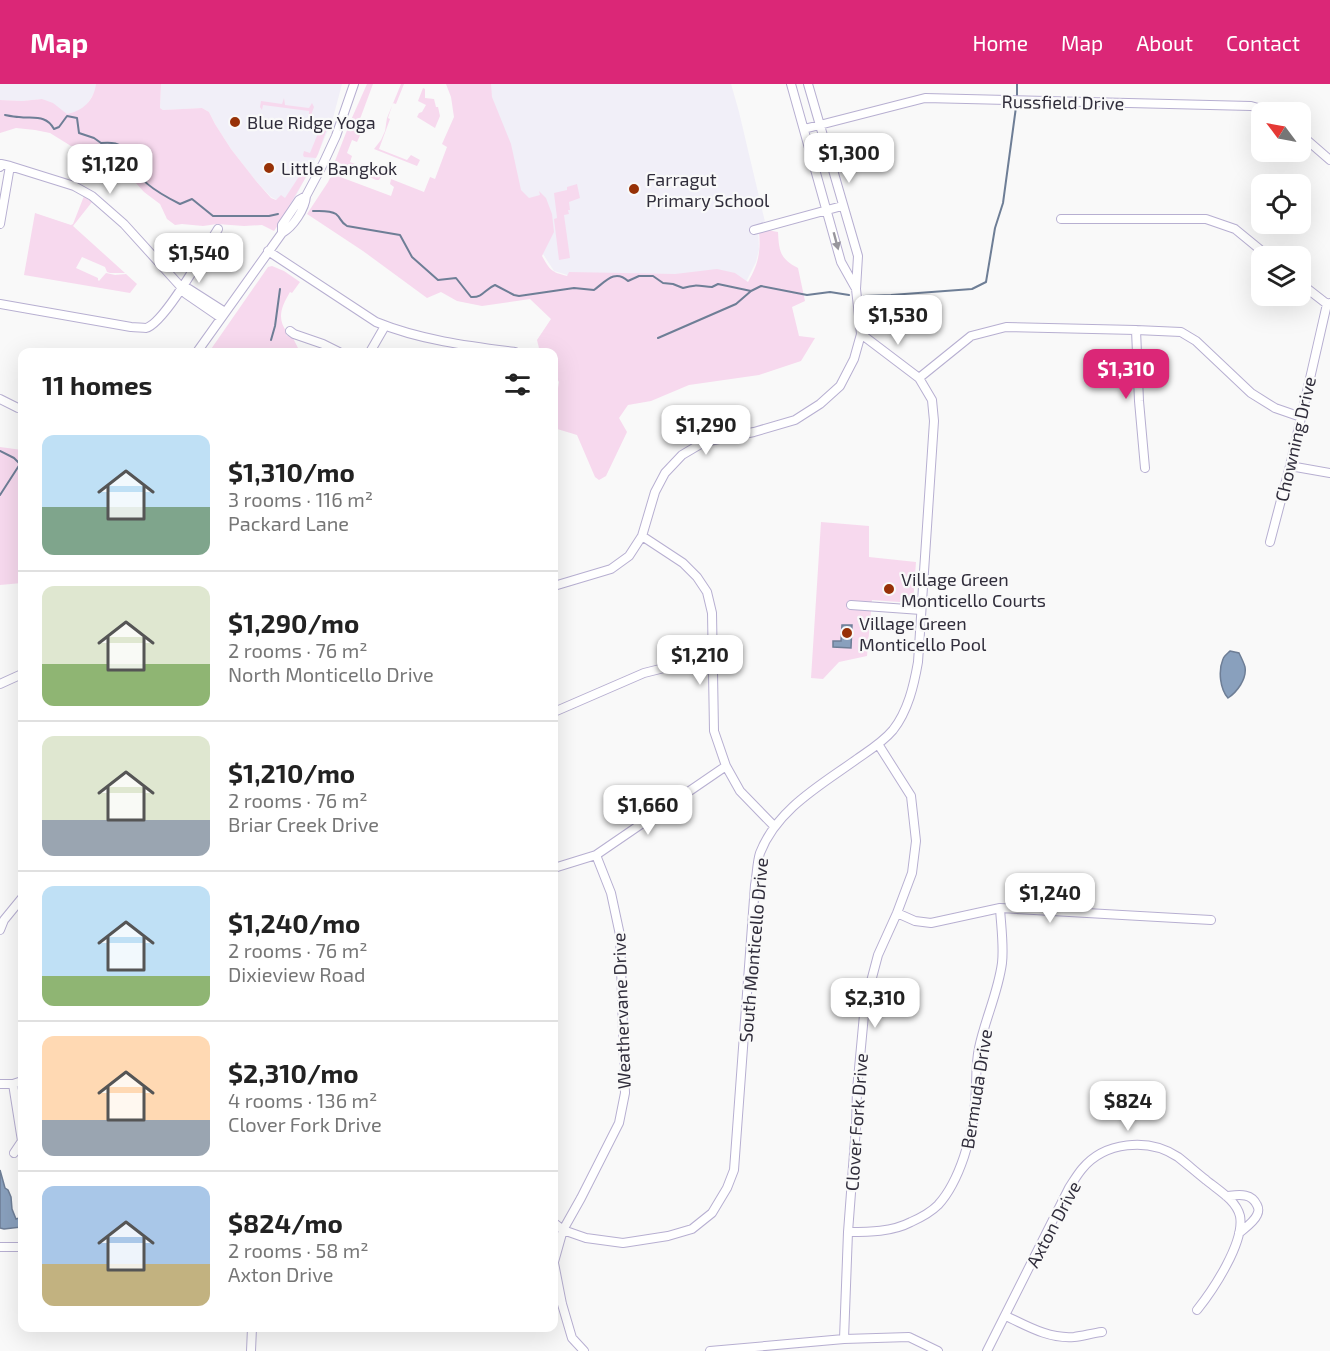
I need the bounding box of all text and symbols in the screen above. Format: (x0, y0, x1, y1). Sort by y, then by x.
text: Map (30, 25, 88, 59)
text: Home (972, 30, 1028, 55)
text: Map (1061, 30, 1103, 55)
text: About (1136, 30, 1193, 55)
text: Contact (1226, 30, 1300, 55)
street label: Russfield Drive (1001, 90, 1125, 114)
north arrow (1251, 102, 1311, 162)
map controls (1251, 102, 1311, 306)
place label: Blue Ridge Yoga (247, 111, 376, 133)
marker: Blue Ridge Yoga (228, 115, 242, 129)
pin: $1,300 (800, 133, 898, 184)
text: $1,300 (818, 140, 880, 164)
pin: $1,120 (61, 144, 159, 195)
text: $1,120 (81, 151, 139, 175)
place label: Little Bangkok (281, 157, 397, 179)
marker: Little Bangkok (262, 161, 276, 175)
place label: Farragut Primary School (646, 168, 770, 211)
button: locate (1251, 174, 1311, 234)
marker: Farragut Primary School (627, 182, 641, 196)
one-way arrow (831, 232, 841, 250)
pin: $1,540 (150, 233, 248, 284)
text: $1,540 (168, 240, 230, 264)
button: layers (1251, 246, 1311, 306)
pin: $1,530 (849, 295, 947, 346)
text: $1,530 (868, 302, 928, 326)
pin: $1,310 (1077, 349, 1175, 400)
text: $1,310 (1097, 356, 1155, 380)
icon: filters (501, 368, 534, 401)
text: 11 homes (42, 369, 152, 400)
street label: Chowning Drive (1270, 374, 1320, 504)
pin: $1,290 (657, 405, 755, 456)
text: $1,290 (675, 412, 737, 436)
text: $1,310/mo (228, 456, 355, 487)
icon: home (90, 459, 162, 531)
text: 3 rooms · 116 m² (228, 487, 373, 511)
text: Packard Lane (228, 511, 349, 535)
place label: Village Green Monticello Courts (901, 568, 1046, 611)
marker: Village Green Monticello Courts (882, 582, 896, 596)
text: $1,290/mo (228, 607, 359, 638)
icon: home (90, 610, 162, 682)
place label: Village Green Monticello Pool (859, 612, 987, 655)
marker: Village Green Monticello Pool (840, 626, 854, 640)
pin: $1,210 (651, 635, 749, 686)
text: 2 rooms · 76 m² (228, 638, 367, 662)
text: $1,210 (671, 642, 729, 666)
text: North Monticello Drive (228, 662, 434, 686)
text: $1,210/mo (228, 757, 355, 788)
icon: home (90, 760, 162, 832)
pin: $1,660 (599, 785, 697, 836)
text: 2 rooms · 76 m² (228, 788, 367, 812)
text: $1,660 (617, 792, 679, 816)
text: Briar Creek Drive (228, 812, 379, 836)
street label: South Monticello Drive (734, 857, 772, 1043)
pin: $1,240 (1001, 873, 1099, 924)
text: $1,240 (1019, 880, 1081, 904)
text: $1,240/mo (228, 907, 360, 938)
icon: home (90, 910, 162, 982)
street label: Weathervane Drive (607, 932, 635, 1090)
text: 2 rooms · 76 m² (228, 938, 367, 962)
text: Dixieview Road (228, 962, 365, 986)
pin: $2,310 (826, 978, 924, 1029)
text: $2,310 (845, 985, 905, 1009)
street label: Bermuda Drive (956, 1028, 996, 1150)
street label: Clover Fork Drive (840, 1052, 872, 1192)
text: $2,310/mo (228, 1057, 359, 1088)
icon: home (90, 1060, 162, 1132)
pin: $824 (1092, 1081, 1164, 1132)
text: 4 rooms · 136 m² (228, 1088, 377, 1112)
text: $824 (1104, 1088, 1152, 1112)
text: Clover Fork Drive (228, 1112, 382, 1136)
street label: Axton Drive (1021, 1177, 1085, 1271)
text: $824/mo (228, 1207, 343, 1238)
icon: home (90, 1210, 162, 1282)
text: 2 rooms · 58 m² (228, 1238, 369, 1262)
text: Axton Drive (228, 1262, 334, 1286)

